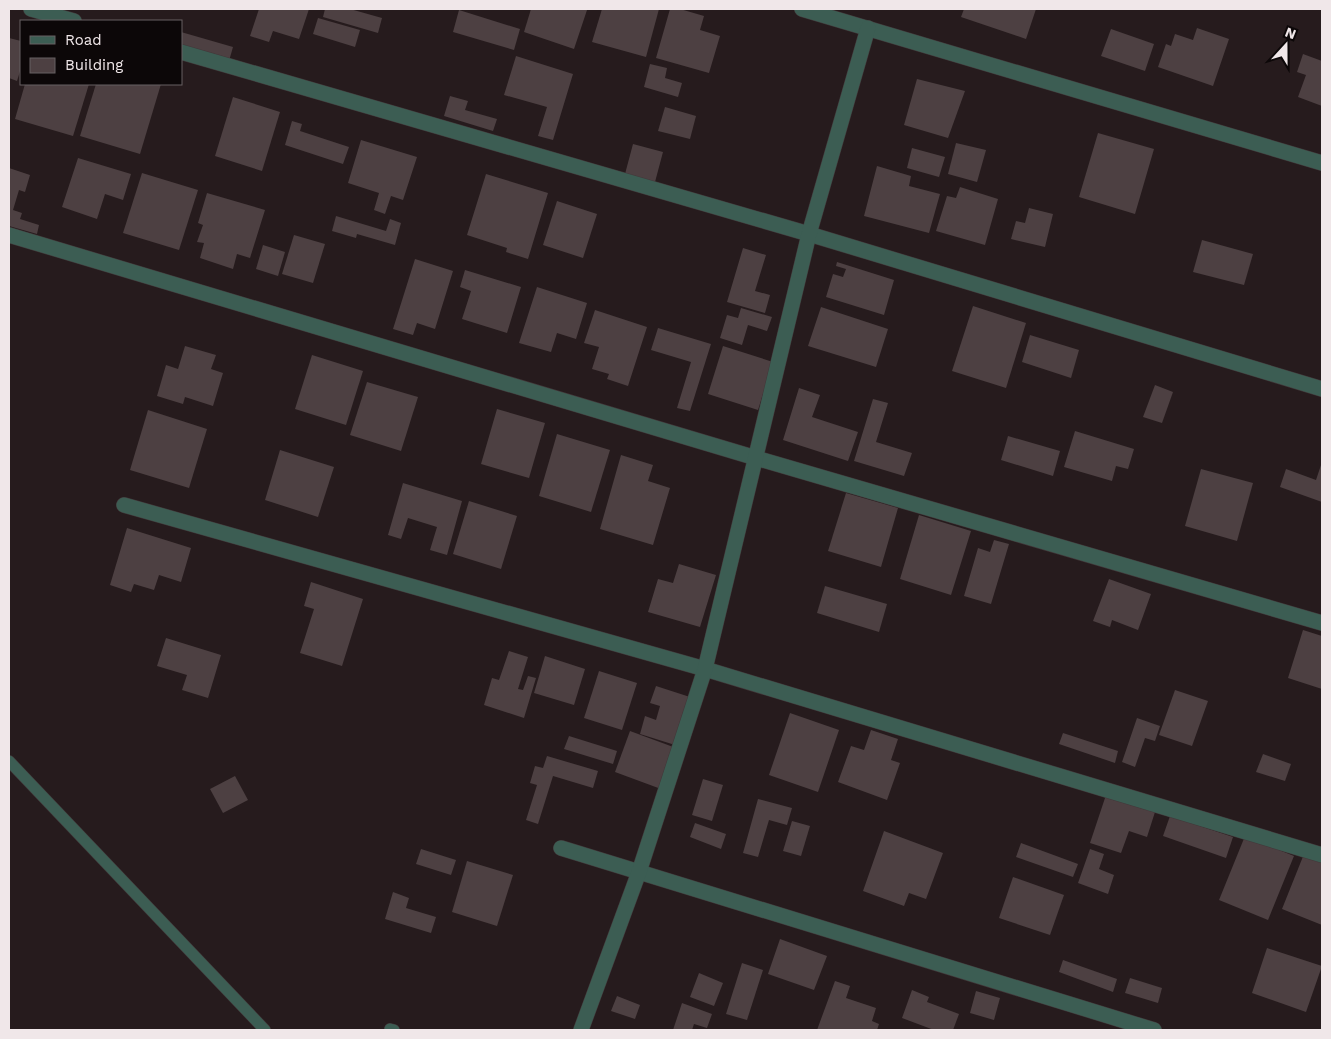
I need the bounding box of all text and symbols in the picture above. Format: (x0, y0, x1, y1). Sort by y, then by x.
legend (20, 20, 182, 85)
north arrow (1261, 20, 1311, 70)
text: N (1283, 24, 1298, 42)
text: Road (65, 31, 102, 49)
text: Building (65, 56, 123, 74)

